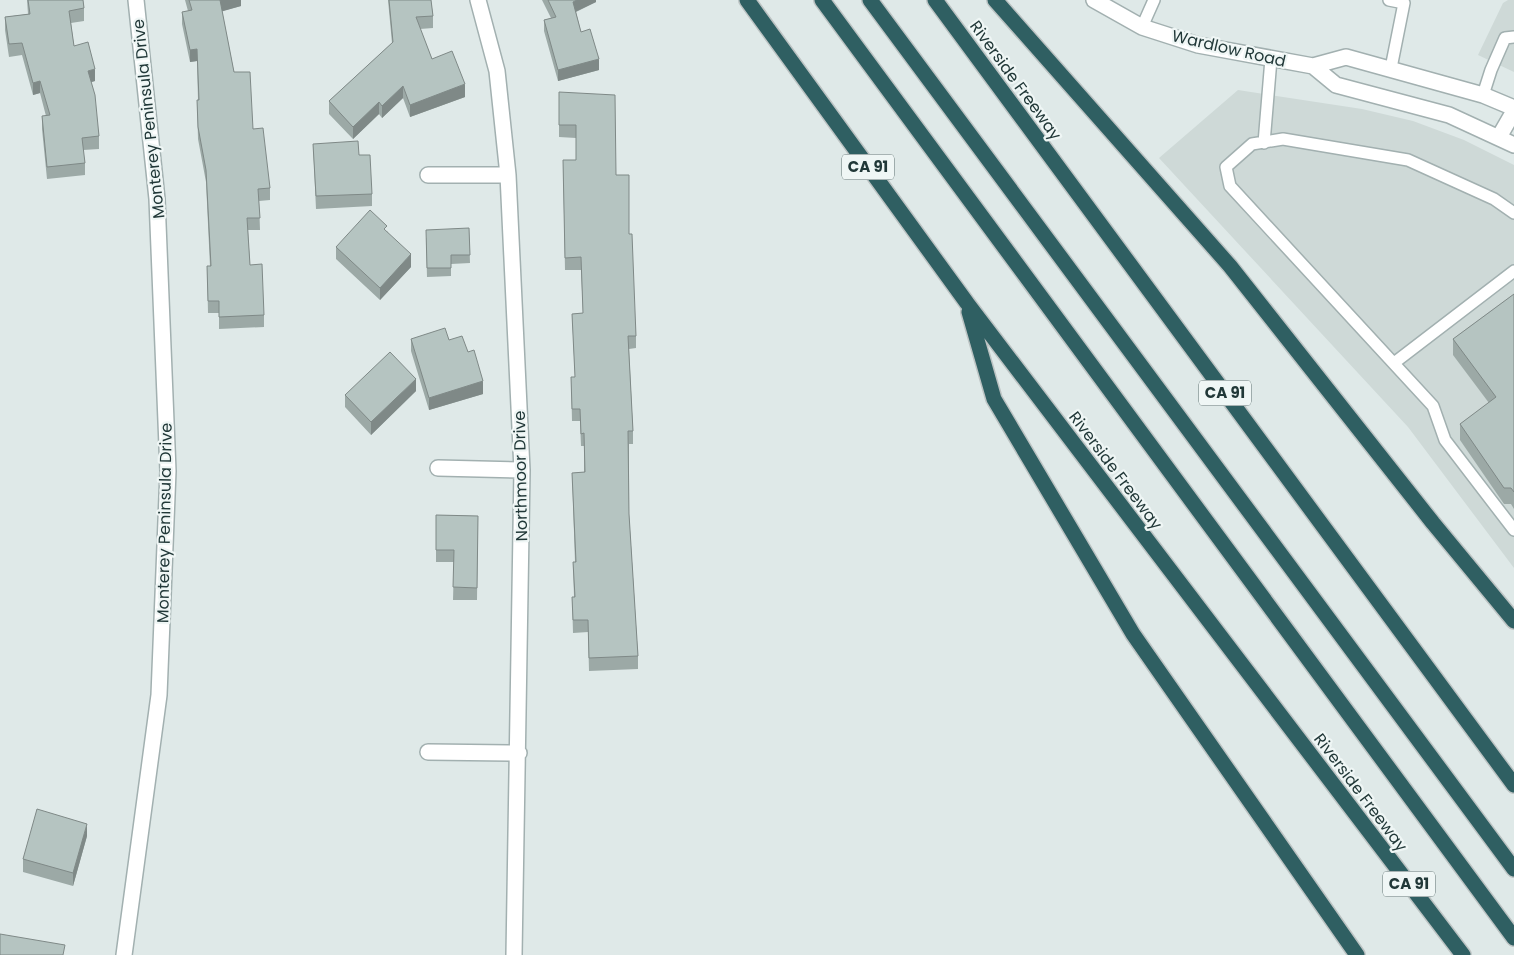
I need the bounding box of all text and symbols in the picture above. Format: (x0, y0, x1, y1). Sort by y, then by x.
street label: Riverside Freeway (964, 16, 1067, 145)
street label: Monterey Peninsula Drive (127, 18, 170, 220)
street label: Wardlow Road (1170, 24, 1288, 73)
road number: CA 91 (842, 154, 894, 180)
road number: CA 91 (1199, 380, 1251, 406)
street label: Riverside Freeway (1063, 406, 1168, 534)
street label: Northmoor Drive (508, 410, 533, 542)
street label: Monterey Peninsula Drive (151, 422, 178, 623)
street label: Riverside Freeway (1308, 728, 1413, 856)
road number: CA 91 (1383, 872, 1435, 896)

